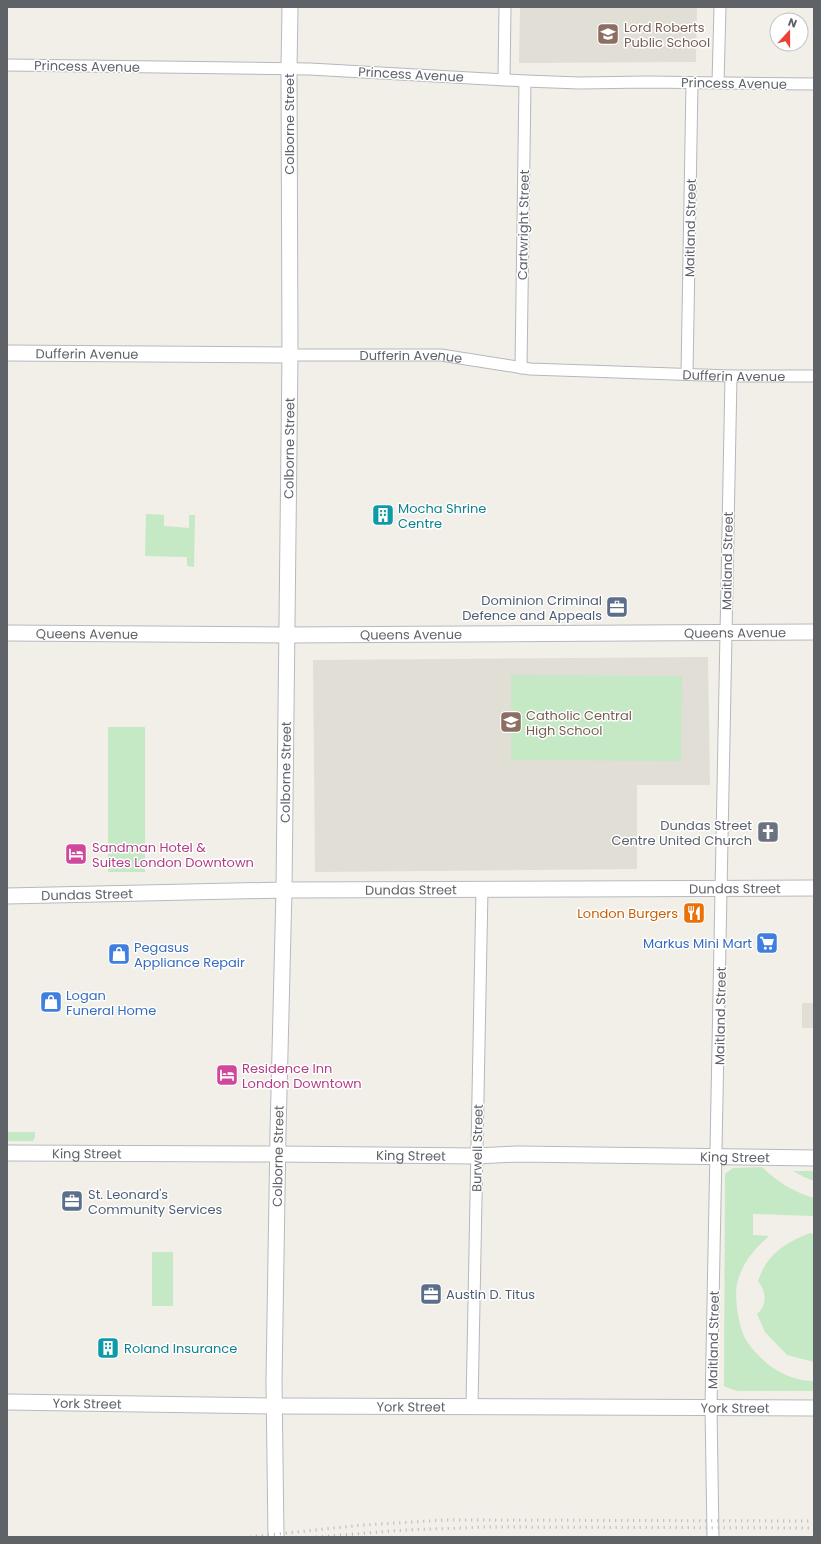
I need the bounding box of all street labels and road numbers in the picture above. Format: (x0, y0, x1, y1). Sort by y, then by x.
street label: Princess Avenue (34, 56, 140, 77)
street label: Princess Avenue (358, 62, 464, 87)
street label: Colborne Street (280, 73, 299, 175)
street label: Princess Avenue (681, 73, 787, 94)
street label: Cartwright Street (513, 169, 534, 280)
street label: Maitland Street (680, 178, 701, 277)
street label: Dufferin Avenue (35, 344, 138, 364)
street label: Dufferin Avenue (360, 346, 464, 368)
street label: Dufferin Avenue (682, 365, 785, 386)
street label: Colborne Street (279, 397, 300, 499)
street label: Maitland Street (717, 511, 738, 610)
street label: Queens Avenue (684, 623, 786, 643)
street label: Queens Avenue (36, 624, 138, 644)
street label: Queens Avenue (360, 625, 462, 645)
street label: Colborne Street (276, 721, 296, 823)
street label: Dundas Street (689, 879, 781, 898)
street label: Dundas Street (365, 880, 457, 900)
street label: Dundas Street (41, 884, 133, 905)
street label: Maitland Street (710, 966, 731, 1065)
street label: Burwell Street (467, 1104, 488, 1192)
street label: Colborne Street (268, 1105, 289, 1207)
street label: King Street (52, 1144, 122, 1163)
street label: King Street (376, 1146, 446, 1166)
street label: King Street (700, 1147, 770, 1167)
street label: Maitland Street (703, 1290, 724, 1389)
street label: York Street (52, 1394, 122, 1414)
street label: York Street (376, 1397, 446, 1417)
street label: York Street (700, 1399, 770, 1418)

